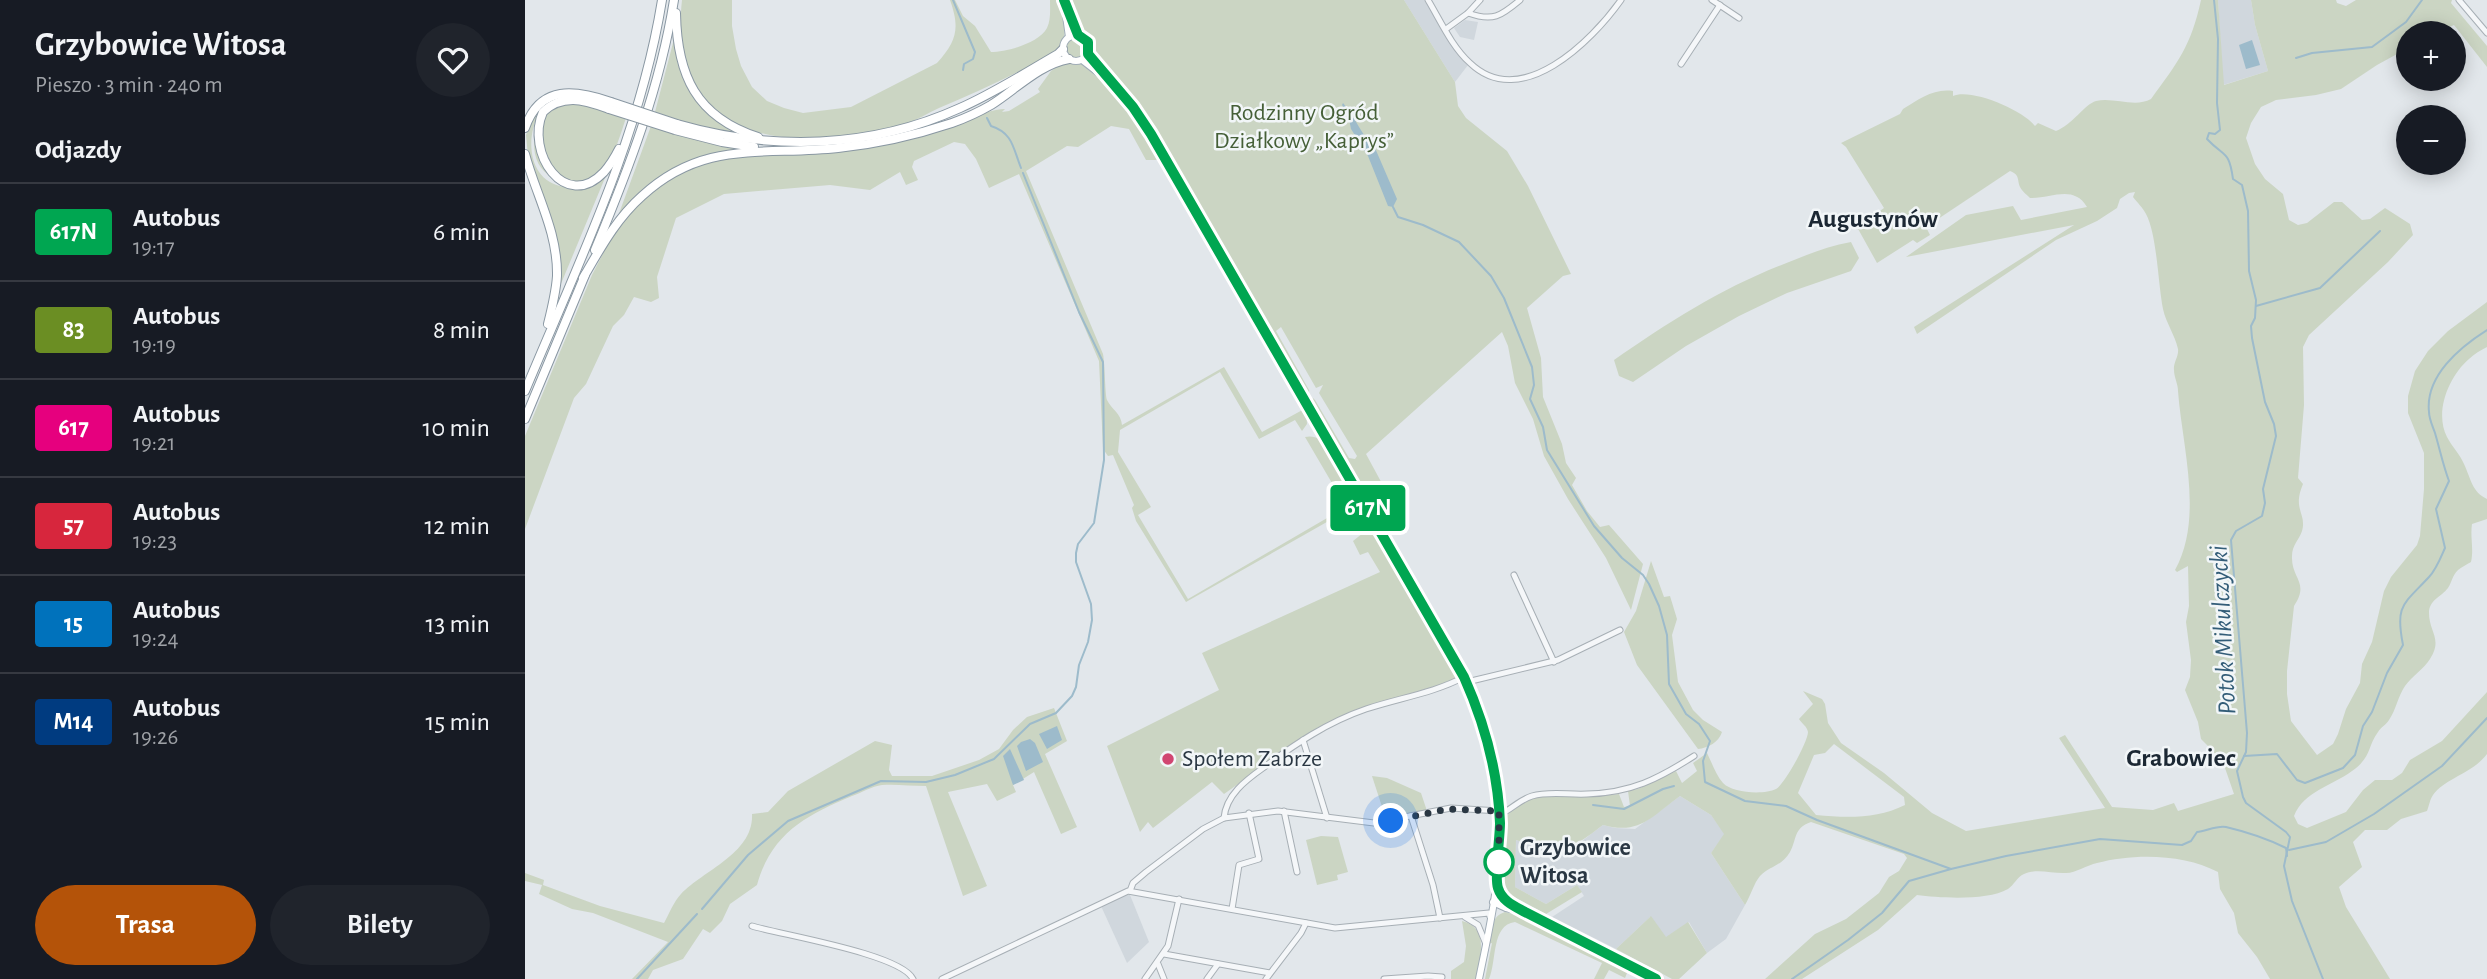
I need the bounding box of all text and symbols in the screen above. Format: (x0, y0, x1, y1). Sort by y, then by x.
map controls (2396, 21, 2466, 175)
button: + (2396, 21, 2466, 91)
button: heart (416, 23, 490, 97)
text: Grzybowice Witosa (35, 29, 287, 62)
text: Pieszo · 3 min · 240 m (35, 74, 223, 97)
park label: Rodzinny Ogród Działkowy „Kaprys” (1214, 101, 1394, 153)
button: − (2396, 105, 2466, 175)
text: Odjazdy (35, 137, 121, 163)
text: Autobus (133, 205, 220, 231)
district label: Augustynów (1808, 206, 1939, 232)
text: 6 min (433, 219, 490, 245)
text: 617N (50, 220, 97, 244)
text: 19:17 (133, 236, 175, 259)
text: Autobus (133, 303, 220, 329)
text: 8 min (433, 317, 490, 343)
text: 83 (62, 318, 85, 342)
text: 19:19 (133, 334, 176, 357)
text: Autobus (133, 401, 220, 427)
text: 10 min (423, 415, 490, 441)
text: 617 (58, 416, 89, 440)
text: 19:21 (133, 432, 175, 455)
line badge: 617N (1319, 485, 1417, 531)
text: 617N (1344, 496, 1392, 520)
text: Autobus (133, 499, 220, 525)
text: 12 min (424, 513, 490, 539)
text: 57 (63, 514, 84, 538)
text: 19:23 (133, 530, 177, 553)
water label: Potok Mikulczycki (2206, 544, 2240, 715)
text: Autobus (133, 597, 220, 623)
text: 13 min (426, 611, 490, 637)
text: 15 (64, 612, 83, 636)
text: 19:24 (133, 628, 179, 651)
text: Autobus (133, 695, 220, 721)
text: 15 min (425, 709, 490, 735)
text: M14 (54, 710, 93, 734)
text: 19:26 (133, 726, 178, 749)
district label: Grabowiec (2126, 745, 2236, 771)
place label: Społem Zabrze (1182, 747, 1322, 771)
marker: Społem Zabrze (1160, 751, 1176, 767)
your location (1373, 803, 1408, 838)
place label: Grzybowice Witosa (1520, 836, 1631, 888)
marker: Grzybowice Witosa (1484, 847, 1514, 877)
button: Trasa (35, 885, 256, 965)
button: Bilety (270, 885, 490, 965)

